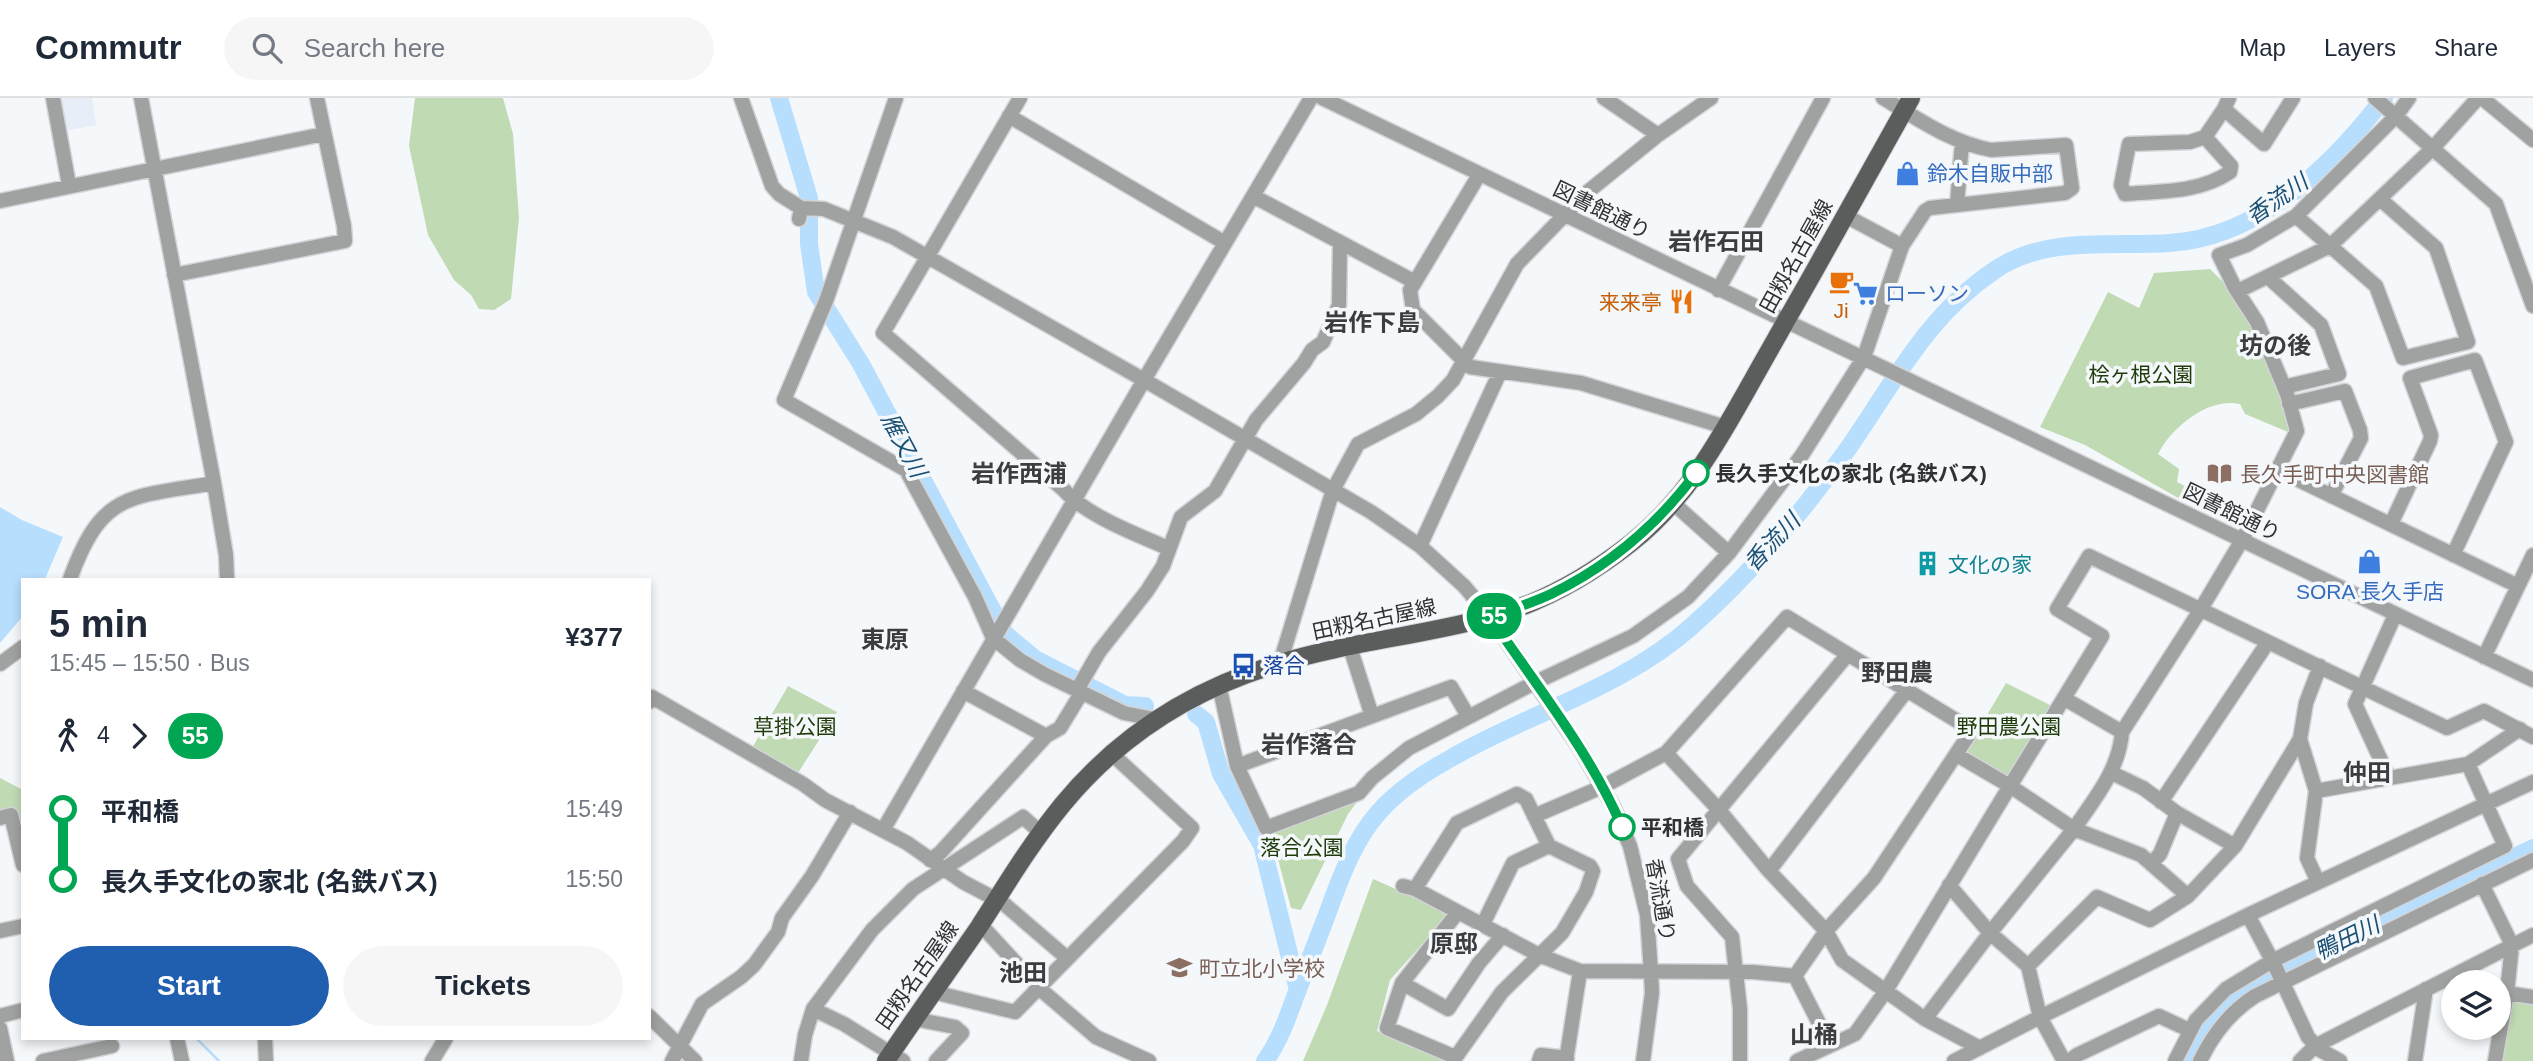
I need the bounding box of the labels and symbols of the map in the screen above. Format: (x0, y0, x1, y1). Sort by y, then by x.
shop icon: 鈴木自販中部 (1893, 159, 1921, 187)
place label: 鈴木自販中部 (1927, 162, 2053, 185)
water label: 香流川 (2241, 167, 2315, 229)
street label: 図書館通り (1550, 177, 1654, 243)
street label: 田籾名古屋線 (1755, 195, 1837, 317)
district label: 岩作石田 (1668, 228, 1764, 255)
cafe icon: Ji (1827, 267, 1855, 295)
supermarket icon: ローソン (1851, 279, 1879, 307)
place label: ローソン (1885, 282, 1969, 305)
restaurant icon: 来来亭 (1668, 288, 1696, 316)
place label: 来来亭 (1599, 291, 1662, 314)
place label: Ji (1833, 299, 1849, 322)
district label: 岩作下島 (1324, 309, 1420, 336)
district label: 坊の後 (2239, 332, 2311, 359)
park label: 桧ヶ根公園 (2089, 363, 2194, 386)
water label: 雁又川 (876, 408, 933, 484)
district label: 岩作西浦 (971, 460, 1067, 487)
marker: 長久手文化の家北 (名鉄バス) (1683, 460, 1709, 486)
library icon: 長久手町中央図書館 (2206, 460, 2234, 488)
place label: 長久手文化の家北 (名鉄バス) (1715, 462, 1987, 485)
place label: 長久手町中央図書館 (2240, 463, 2429, 486)
street label: 図書館通り (2180, 479, 2284, 545)
water label: 香流川 (1739, 506, 1807, 576)
shop icon: SORA 長久手店 (2356, 548, 2384, 576)
building icon: 文化の家 (1914, 550, 1942, 578)
place label: 文化の家 (1948, 553, 2032, 576)
place label: SORA 長久手店 (2296, 580, 2444, 603)
line badge: 55 (1462, 593, 1526, 639)
street label: 田籾名古屋線 (1310, 595, 1438, 643)
district label: 東原 (861, 626, 909, 653)
bus stop icon: 落合 (1229, 651, 1257, 679)
place label: 落合 (1263, 654, 1305, 677)
district label: 野田農 (1861, 659, 1933, 686)
park label: 草掛公園 (753, 715, 837, 738)
park label: 野田農公園 (1957, 715, 2062, 738)
district label: 岩作落合 (1261, 731, 1357, 758)
district label: 仲田 (2343, 759, 2391, 786)
marker: 平和橋 (1609, 814, 1635, 840)
place label: 平和橋 (1641, 816, 1704, 839)
park label: 落合公園 (1260, 836, 1344, 859)
street label: 香流通り (1642, 857, 1680, 943)
water label: 鴨田川 (2310, 910, 2386, 965)
street label: 田籾名古屋線 (871, 917, 963, 1033)
district label: 原邸 (1430, 930, 1478, 957)
school or university icon: 町立北小学校 (1165, 954, 1193, 982)
place label: 町立北小学校 (1199, 957, 1325, 980)
district label: 池田 (999, 959, 1047, 986)
district label: 山桶 (1790, 1021, 1838, 1048)

